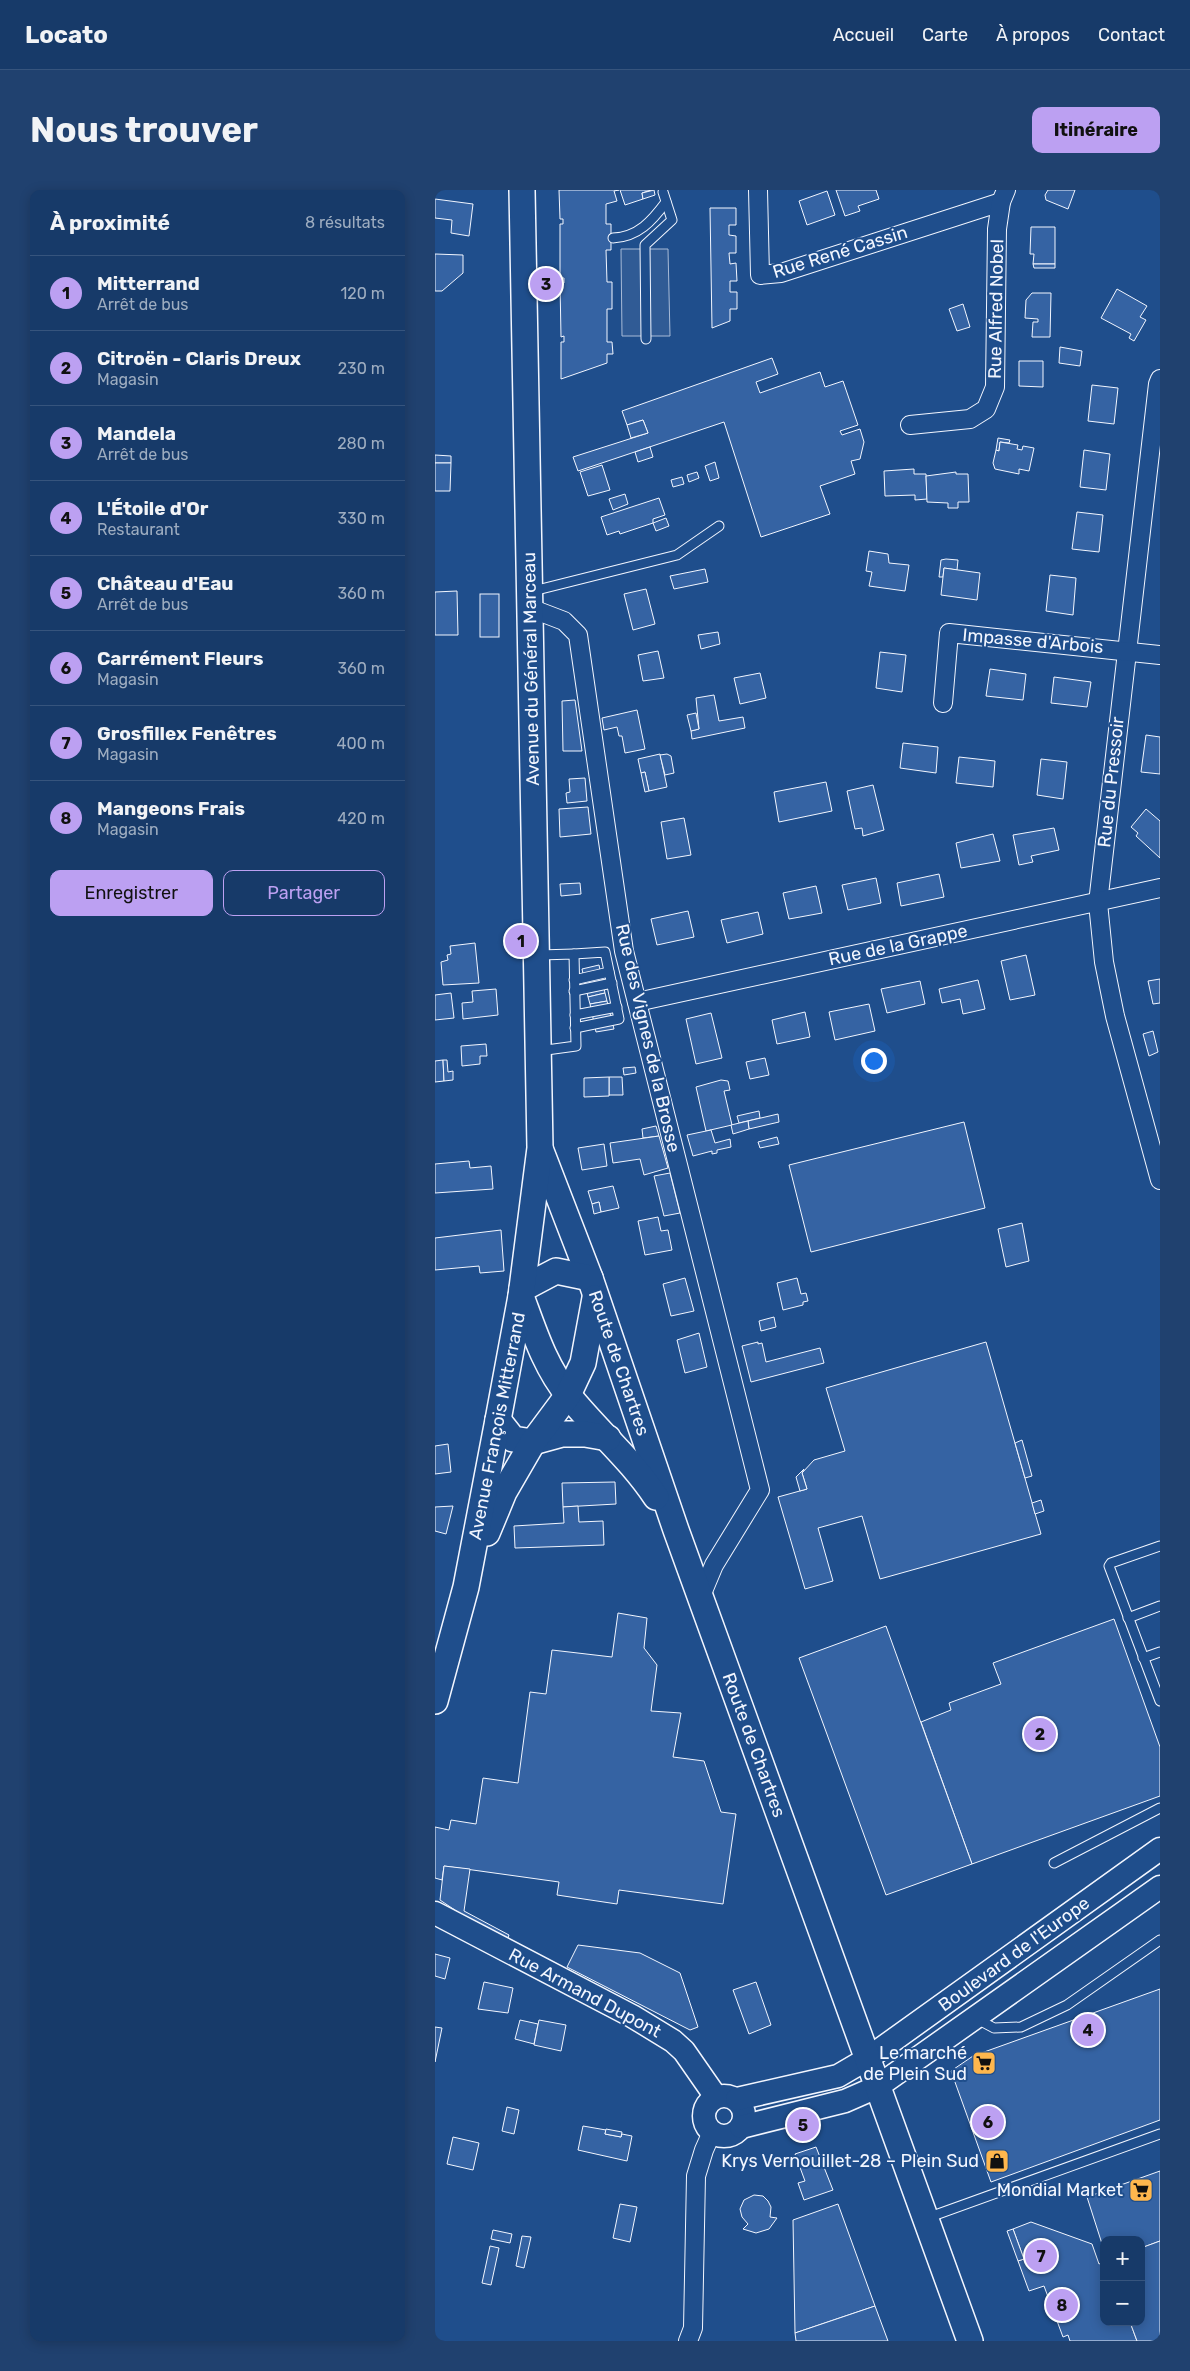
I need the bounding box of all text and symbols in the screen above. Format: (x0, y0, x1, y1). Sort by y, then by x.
text: Locato (25, 21, 108, 49)
text: Accueil (833, 24, 894, 46)
text: Carte (922, 24, 968, 46)
text: À propos (996, 24, 1070, 46)
text: Contact (1098, 24, 1165, 46)
button: Itinéraire (1032, 107, 1160, 153)
text: Nous trouver (30, 109, 258, 151)
text: À proximité (50, 210, 170, 235)
text: 8 résultats (305, 213, 385, 232)
street label: Rue René Cassin (770, 221, 910, 283)
street label: Rue Alfred Nobel (984, 239, 1008, 379)
pin: 3 (530, 265, 562, 303)
text: Mitterrand (97, 272, 200, 295)
text: 1 (62, 284, 70, 303)
text: 120 m (340, 284, 385, 303)
text: Arrêt de bus (97, 295, 189, 314)
text: Citroën - Claris Dreux (97, 347, 301, 370)
text: 2 (61, 359, 71, 378)
text: 230 m (338, 359, 385, 378)
text: Magasin (97, 370, 159, 389)
text: Mandela (97, 422, 176, 445)
text: 3 (61, 434, 71, 453)
text: 280 m (337, 434, 385, 453)
text: Arrêt de bus (97, 445, 189, 464)
text: L'Étoile d'Or (97, 497, 208, 520)
text: 4 (61, 509, 71, 528)
text: 330 m (337, 509, 385, 528)
text: Restaurant (97, 520, 180, 539)
street label: Avenue du Général Marceau (518, 552, 544, 786)
text: Château d'Eau (97, 572, 234, 595)
text: 5 (61, 584, 71, 603)
text: 360 m (337, 584, 385, 603)
text: Arrêt de bus (97, 595, 189, 614)
street label: Impasse d'Arbois (962, 624, 1104, 658)
text: Carrément Fleurs (97, 647, 264, 670)
text: 6 (61, 659, 71, 678)
text: 360 m (337, 659, 385, 678)
text: Magasin (97, 670, 159, 689)
street label: Rue du Pressoir (1093, 715, 1129, 848)
text: Grosfillex Fenêtres (97, 722, 277, 745)
text: 7 (61, 734, 71, 753)
text: 400 m (337, 734, 385, 753)
text: Magasin (97, 745, 159, 764)
text: Mangeons Frais (97, 797, 245, 820)
text: 8 (61, 809, 71, 828)
text: 420 m (337, 809, 385, 828)
text: Magasin (97, 820, 159, 839)
button: Enregistrer (50, 870, 213, 916)
button: Partager (223, 870, 385, 916)
street label: Rue de la Grappe (827, 920, 969, 970)
pin: 1 (505, 922, 537, 960)
street label: Rue des Vignes de la Brosse (611, 922, 685, 1154)
your location (861, 1048, 887, 1074)
street label: Route de Chartres (584, 1287, 654, 1439)
street label: Avenue François Mitterrand (464, 1310, 530, 1542)
street label: Route de Chartres (718, 1670, 790, 1820)
pin: 2 (1024, 1715, 1056, 1753)
street label: Boulevard de l'Europe (934, 1892, 1094, 2016)
street label: Rue Armand Dupont (505, 1943, 665, 2043)
pin: 4 (1072, 2011, 1104, 2049)
place label: Le marché de Plein Sud (863, 2042, 967, 2085)
supermarket icon: Le marché de Plein Sud (971, 2050, 997, 2076)
pin: 6 (972, 2103, 1004, 2141)
pin: 5 (787, 2106, 819, 2144)
shop icon: Krys Vernouillet-28 – Plein Sud (984, 2148, 1010, 2174)
place label: Krys Vernouillet-28 – Plein Sud (721, 2150, 979, 2172)
supermarket icon: Mondial Market (1128, 2177, 1154, 2203)
place label: Mondial Market (997, 2179, 1123, 2201)
map controls (1100, 2236, 1145, 2326)
button: + (1100, 2236, 1145, 2281)
pin: 7 (1025, 2237, 1057, 2275)
button: − (1100, 2281, 1145, 2326)
pin: 8 (1046, 2286, 1078, 2324)

